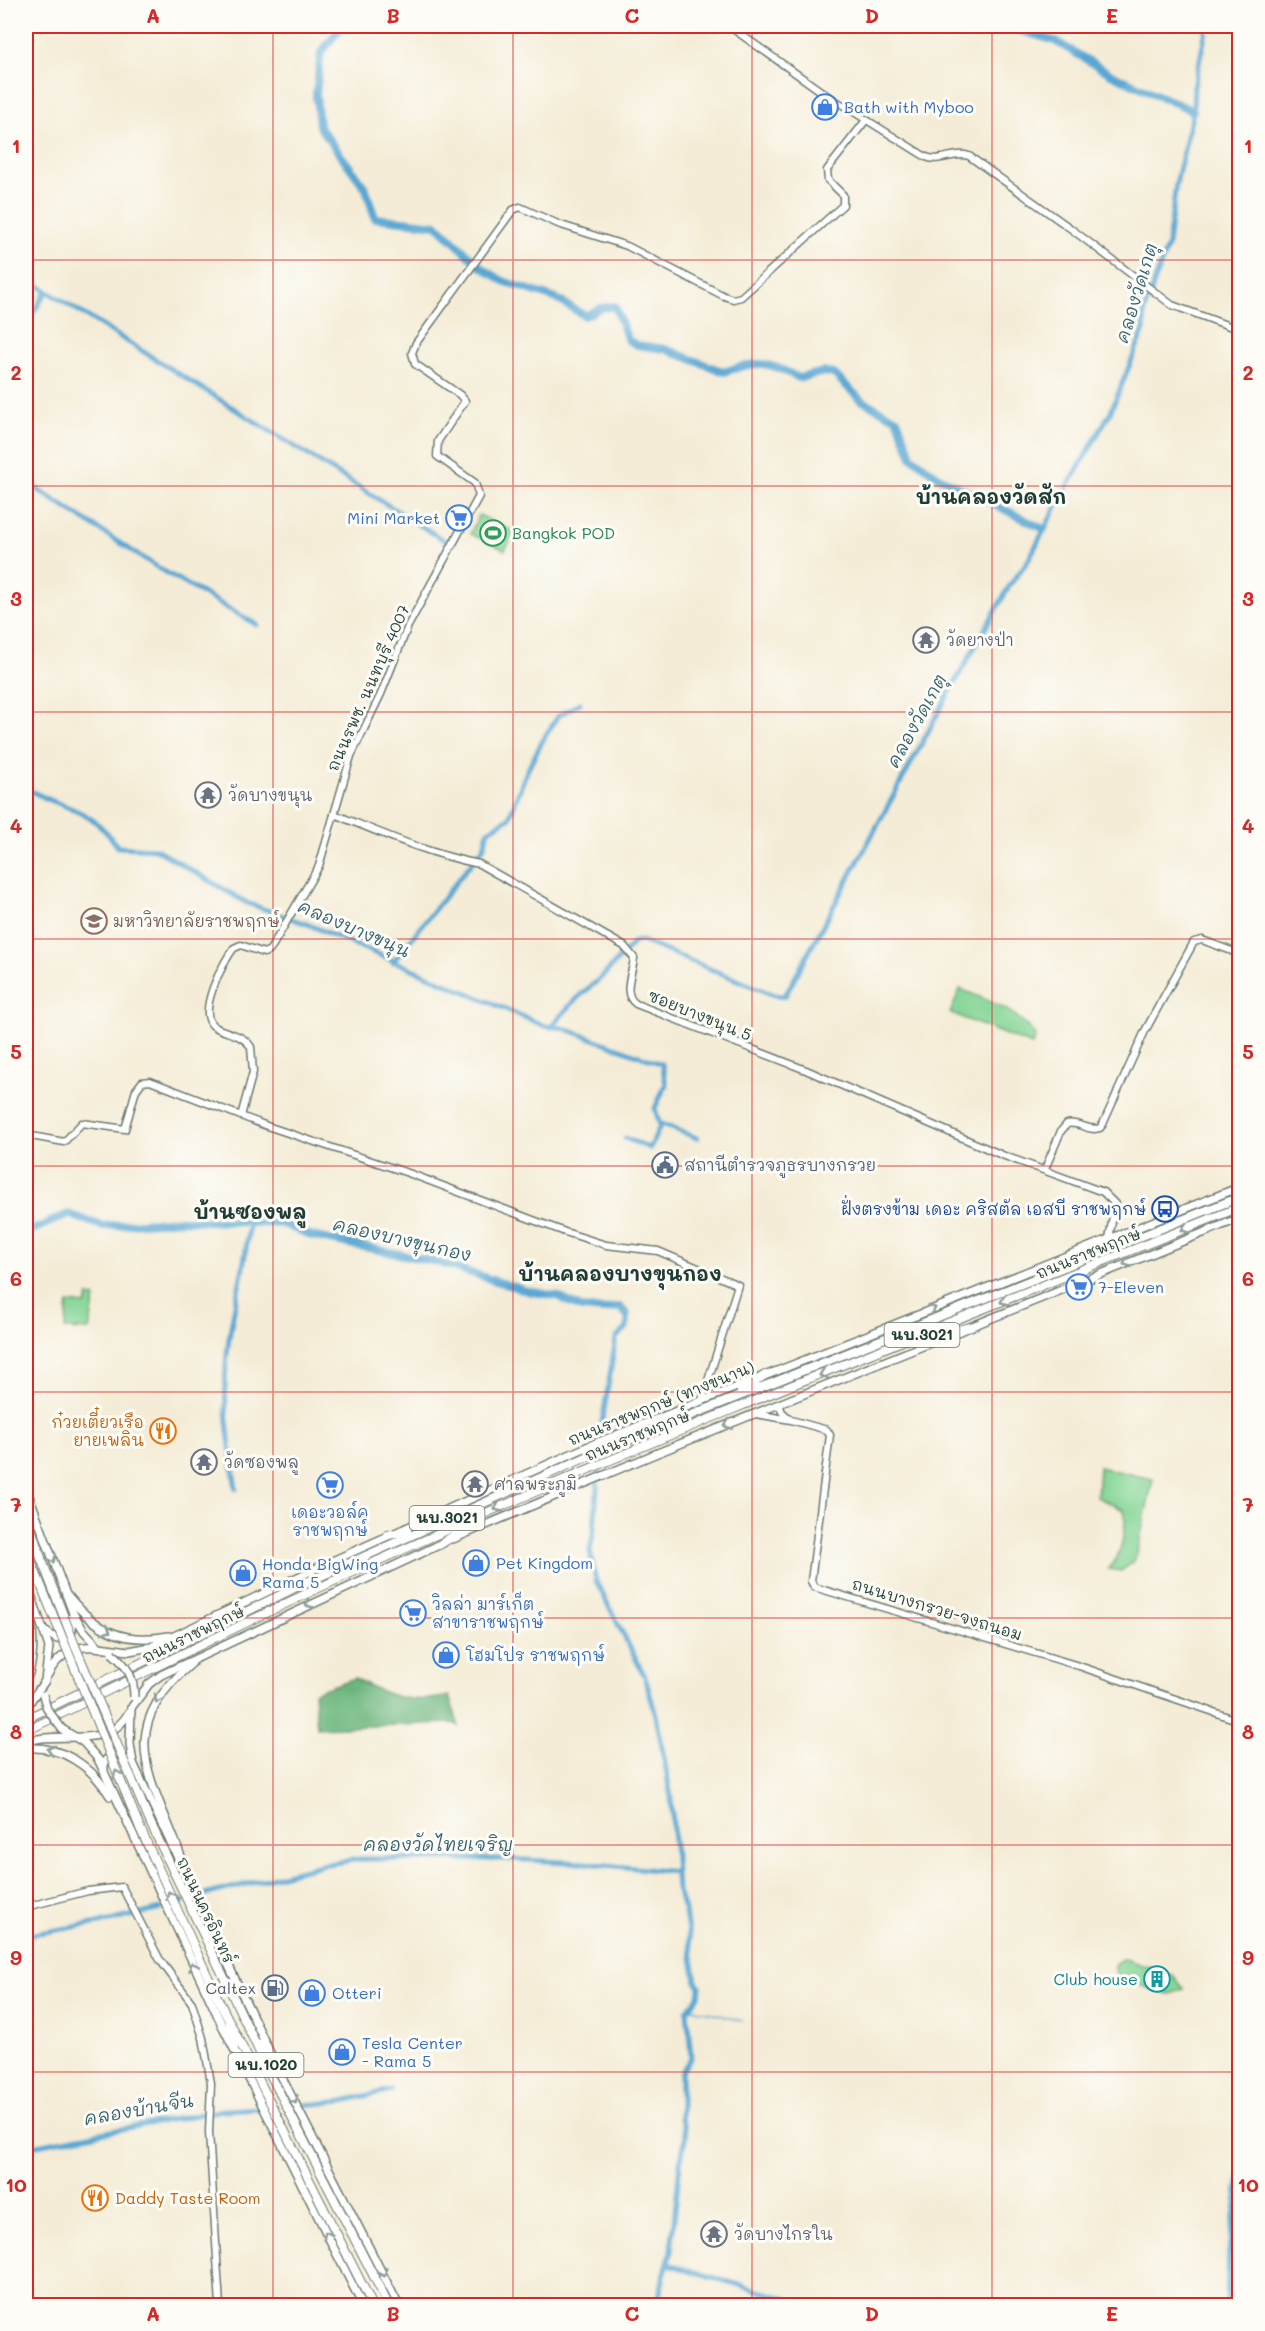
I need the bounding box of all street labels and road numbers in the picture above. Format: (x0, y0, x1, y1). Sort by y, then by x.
street label: ถนนรพช. นนทบุรี 4007 (321, 601, 417, 776)
street label: ซอยบางขนุน 5 (644, 984, 755, 1048)
street label: ถนนราชพฤกษ์ (1032, 1222, 1144, 1284)
road number: นบ.3021 (884, 1323, 960, 1347)
street label: ถนนราชพฤกษ์ (ทางขนาน) (565, 1357, 757, 1449)
street label: ถนนราชพฤกษ์ (582, 1405, 692, 1465)
road number: นบ.3021 (410, 1506, 484, 1530)
street label: ถนนบางกรวย-จงถนอม (849, 1573, 1025, 1644)
street label: ถนนราชพฤกษ์ (138, 1600, 248, 1668)
street label: ถนนนครอินทร์ (173, 1853, 241, 1967)
road number: นบ.1020 (228, 2053, 304, 2077)

